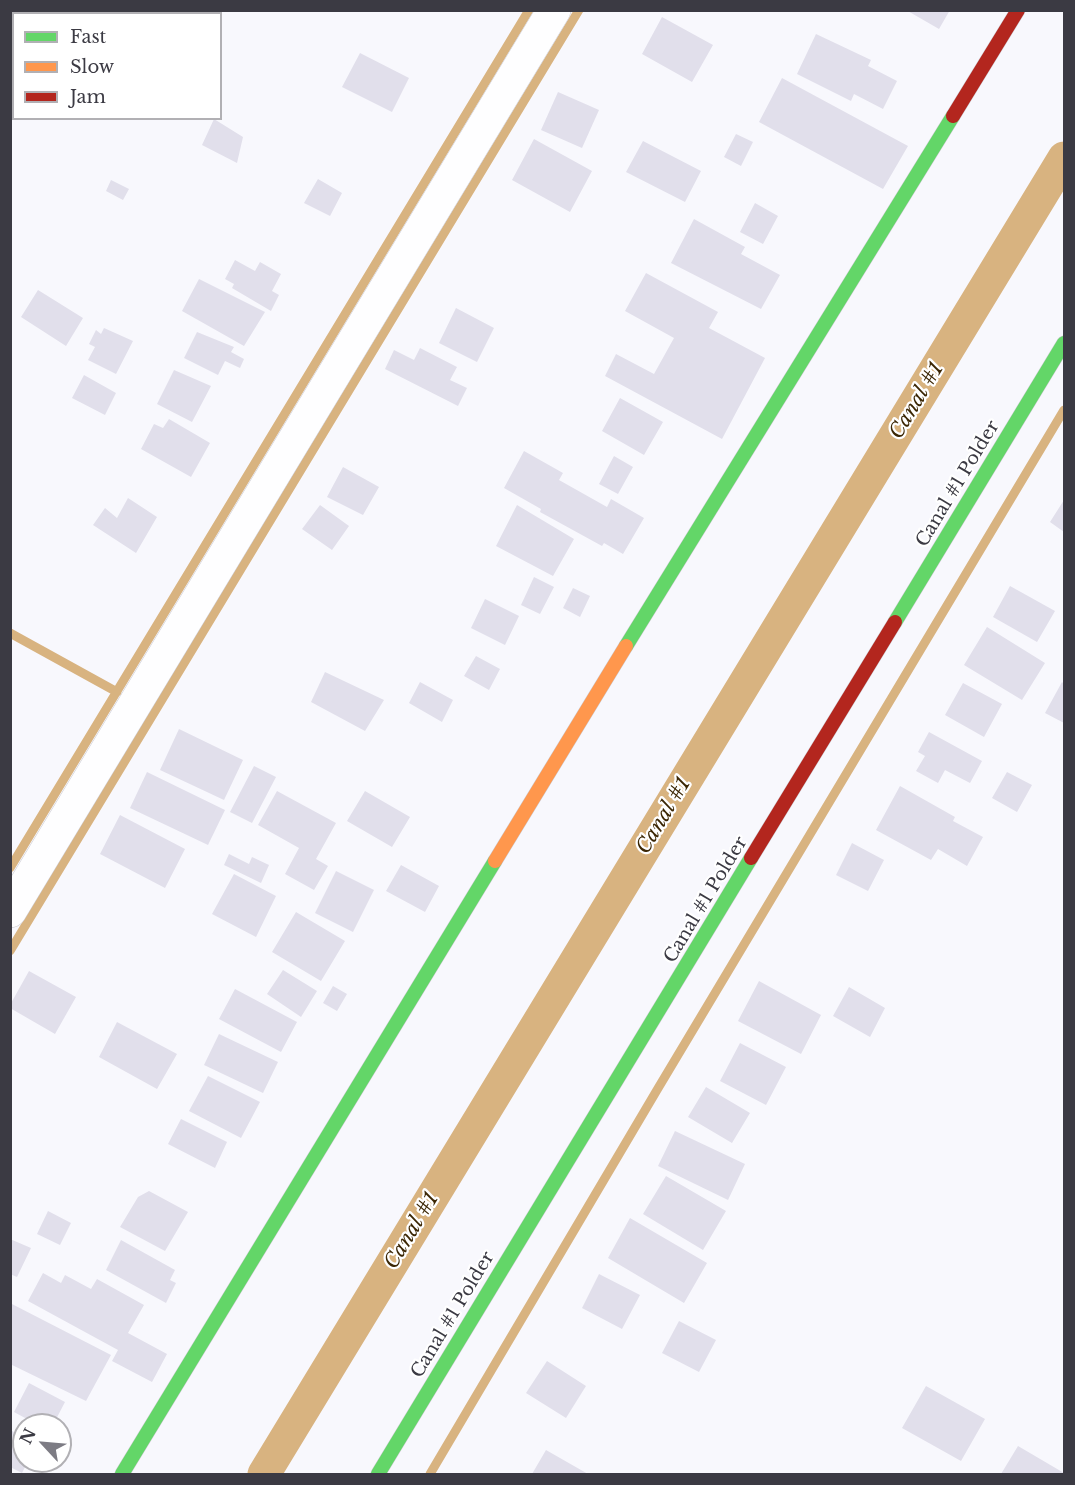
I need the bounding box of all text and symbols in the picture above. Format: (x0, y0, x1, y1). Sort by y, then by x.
legend (12, 12, 222, 120)
text: Fast (70, 26, 106, 48)
text: Slow (70, 56, 114, 78)
text: Jam (70, 86, 106, 108)
water label: Canal #1 (885, 359, 949, 443)
street label: Canal #1 Polder (912, 417, 1004, 551)
water label: Canal #1 (632, 774, 696, 858)
street label: Canal #1 Polder (660, 833, 752, 967)
water label: Canal #1 (380, 1189, 444, 1273)
street label: Canal #1 Polder (407, 1248, 499, 1382)
north arrow (12, 1413, 72, 1473)
text: N (15, 1425, 40, 1447)

